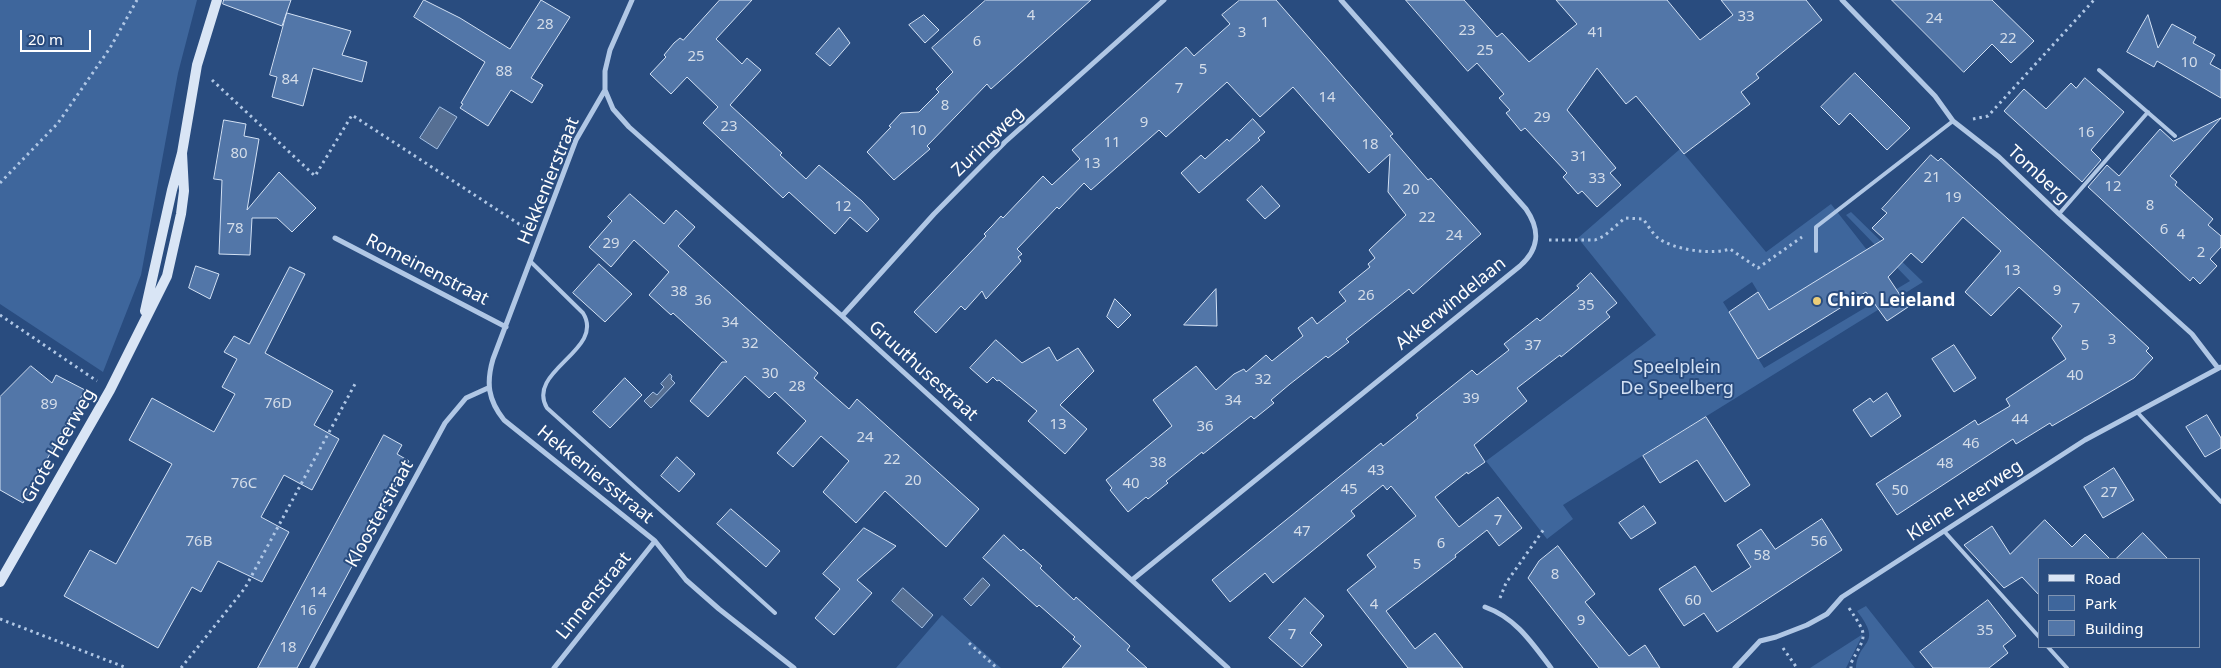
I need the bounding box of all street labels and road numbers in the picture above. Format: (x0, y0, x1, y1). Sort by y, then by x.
street label: Zuringweg (948, 103, 1028, 181)
street label: Hekkenierstraat (514, 114, 584, 248)
street label: Tomberg (2003, 141, 2073, 209)
street label: Romeinenstraat (362, 230, 492, 310)
street label: Akkerwindelaan (1392, 253, 1510, 355)
street label: Gruuthusestraat (864, 316, 982, 426)
street label: Grote Heerweg (17, 385, 101, 507)
street label: Hekkeniersstraat (532, 421, 658, 529)
street label: Kleine Heerweg (1903, 456, 2027, 546)
street label: Kloosterstraat (342, 457, 418, 571)
street label: Linnenstraat (552, 548, 636, 644)

